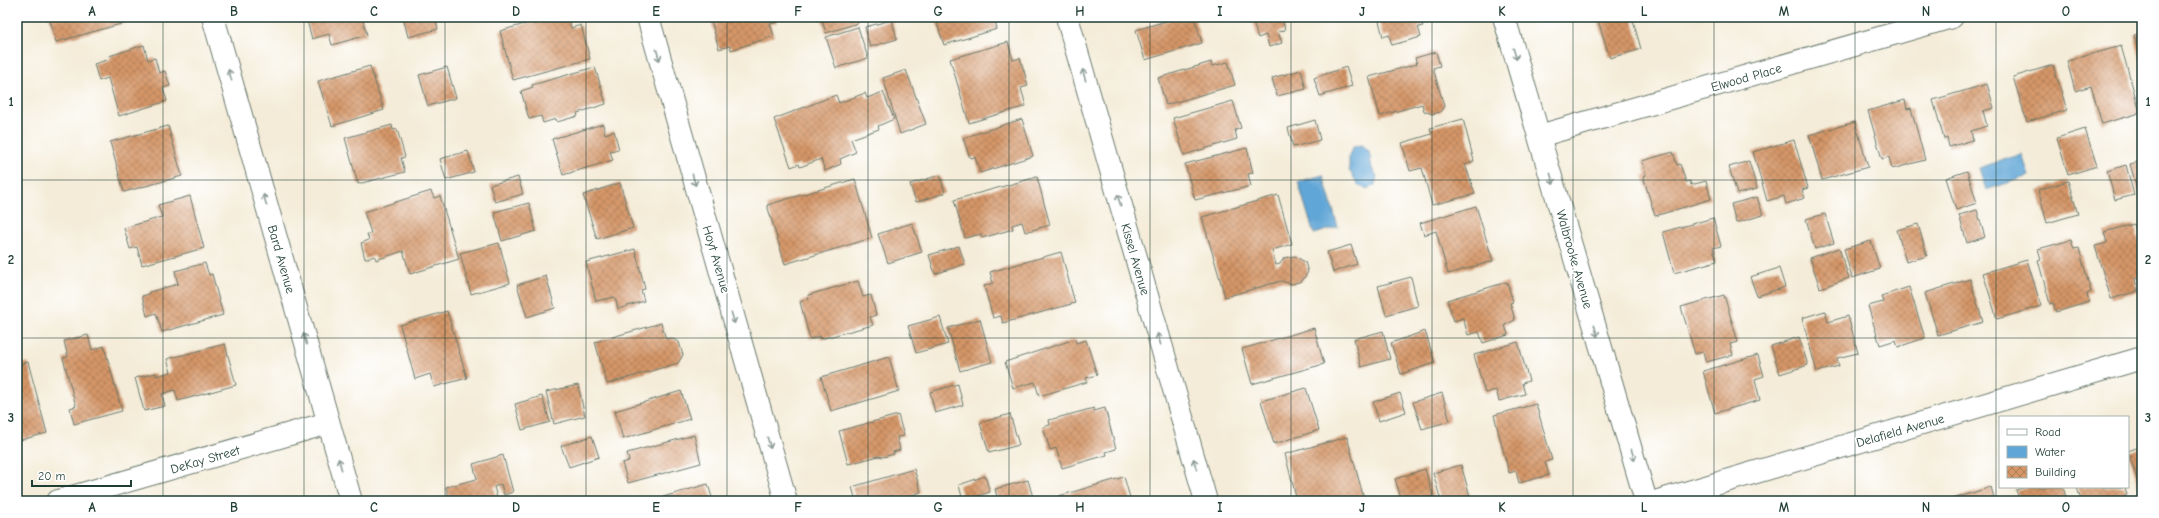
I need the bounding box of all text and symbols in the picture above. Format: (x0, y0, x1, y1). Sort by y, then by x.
text: A (88, 4, 96, 19)
text: B (230, 4, 238, 19)
text: C (370, 4, 378, 19)
text: D (512, 4, 520, 19)
text: E (652, 4, 660, 19)
text: F (794, 4, 802, 19)
text: G (933, 4, 943, 19)
text: H (1075, 4, 1085, 19)
text: I (1217, 4, 1223, 19)
text: J (1359, 4, 1365, 19)
text: K (1498, 4, 1506, 19)
text: L (1641, 4, 1648, 19)
text: M (1779, 4, 1790, 19)
text: N (1922, 4, 1930, 19)
text: O (2062, 4, 2070, 19)
one-way arrow (655, 48, 662, 61)
one-way arrow (1512, 48, 1519, 61)
street label: Elwood Place (1709, 60, 1784, 95)
one-way arrow (226, 69, 233, 82)
one-way arrow (1080, 69, 1087, 82)
text: 1 (8, 94, 14, 109)
text: 1 (2145, 94, 2151, 109)
one-way arrow (1549, 172, 1556, 185)
one-way arrow (691, 173, 698, 186)
one-way arrow (261, 194, 268, 207)
one-way arrow (1115, 194, 1123, 207)
street label: Walbrooke Avenue (1553, 208, 1596, 311)
street label: Kissel Avenue (1118, 221, 1153, 297)
street label: Bard Avenue (265, 223, 299, 295)
street label: Hoyt Avenue (700, 224, 733, 295)
text: 2 (8, 252, 14, 267)
text: 2 (2145, 252, 2151, 267)
one-way arrow (730, 311, 738, 324)
one-way arrow (1593, 324, 1600, 337)
one-way arrow (300, 332, 308, 345)
one-way arrow (1155, 332, 1162, 345)
text: 3 (8, 410, 14, 425)
text: 3 (2145, 410, 2151, 425)
street label: Delafield Avenue (1854, 411, 1946, 450)
legend (1999, 416, 2129, 488)
text: Road (2035, 425, 2061, 439)
one-way arrow (766, 436, 773, 449)
street label: DeKay Street (169, 442, 243, 477)
text: Water (2035, 445, 2065, 459)
one-way arrow (1630, 449, 1637, 462)
one-way arrow (336, 457, 343, 470)
one-way arrow (1191, 457, 1198, 470)
scale bar (32, 462, 131, 488)
text: Building (2035, 465, 2076, 479)
text: 20 m (38, 469, 66, 483)
text: A (88, 500, 96, 515)
text: B (230, 500, 238, 515)
text: C (370, 500, 378, 515)
text: D (512, 500, 520, 515)
text: E (652, 500, 660, 515)
text: F (794, 500, 802, 515)
text: G (933, 500, 943, 515)
text: H (1075, 500, 1085, 515)
text: I (1217, 500, 1223, 515)
text: J (1359, 500, 1365, 515)
text: K (1498, 500, 1506, 515)
text: L (1641, 500, 1648, 515)
text: M (1779, 500, 1790, 515)
text: N (1922, 500, 1930, 515)
text: O (2062, 500, 2070, 515)

